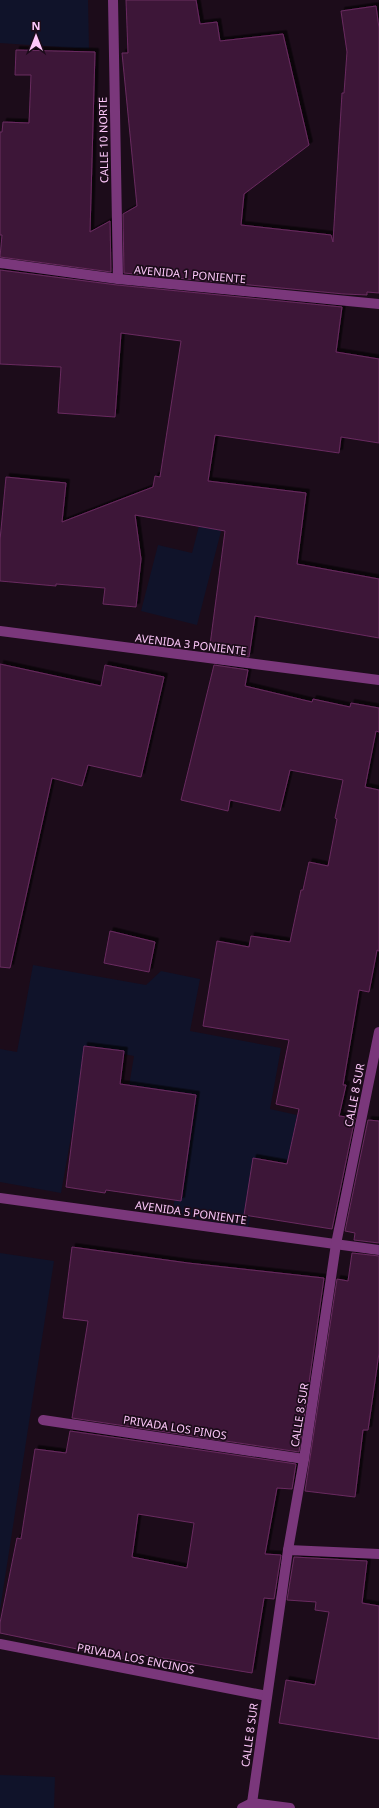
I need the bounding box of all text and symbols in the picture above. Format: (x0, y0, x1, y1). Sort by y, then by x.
north arrow (16, 16, 56, 56)
text: N (32, 18, 40, 33)
street label: CALLE 10 NORTE (95, 97, 111, 183)
street label: AVENIDA 1 PONIENTE (133, 262, 247, 286)
street label: AVENIDA 3 PONIENTE (134, 630, 248, 658)
street label: CALLE 8 SUR (340, 1062, 368, 1128)
street label: AVENIDA 5 PONIENTE (134, 1197, 248, 1227)
street label: CALLE 8 SUR (287, 1382, 311, 1448)
street label: PRIVADA LOS PINOS (122, 1411, 228, 1443)
street label: PRIVADA LOS ENCINOS (76, 1639, 196, 1677)
street label: CALLE 8 SUR (237, 1702, 261, 1768)

